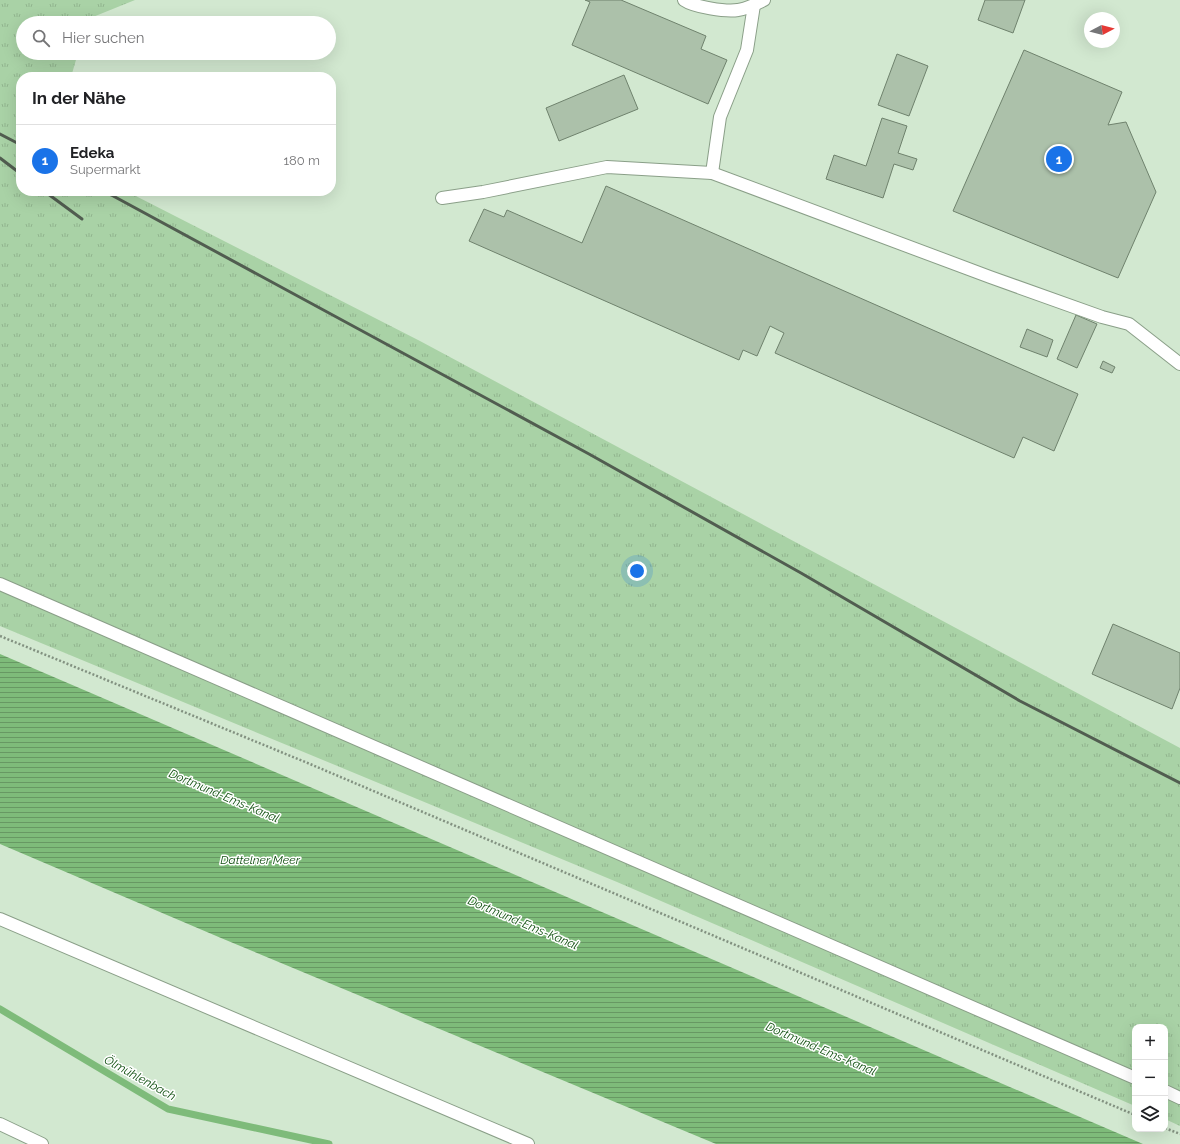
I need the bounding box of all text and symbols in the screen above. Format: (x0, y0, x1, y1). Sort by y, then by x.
north arrow (1084, 12, 1120, 48)
search box (16, 16, 336, 60)
icon: search (30, 27, 52, 49)
text: Hier suchen (62, 29, 145, 47)
text: In der Nähe (32, 88, 126, 108)
text: Edeka (70, 144, 114, 162)
pin: 1 (1046, 144, 1072, 174)
text: 1 (42, 153, 48, 168)
text: 180 m (284, 153, 320, 168)
text: Supermarkt (70, 162, 141, 177)
your location (627, 561, 647, 581)
water label: Dortmund-Ems-Kanal (167, 766, 281, 826)
water label: Dattelner Meer (220, 853, 301, 867)
water label: Dortmund-Ems-Kanal (466, 893, 580, 953)
water label: Dortmund-Ems-Kanal (764, 1019, 878, 1079)
map controls (1132, 1024, 1168, 1132)
button: + (1132, 1024, 1168, 1060)
water label: Ölmühlenbach (102, 1053, 178, 1104)
button: − (1132, 1060, 1168, 1096)
button: layers (1132, 1096, 1168, 1132)

